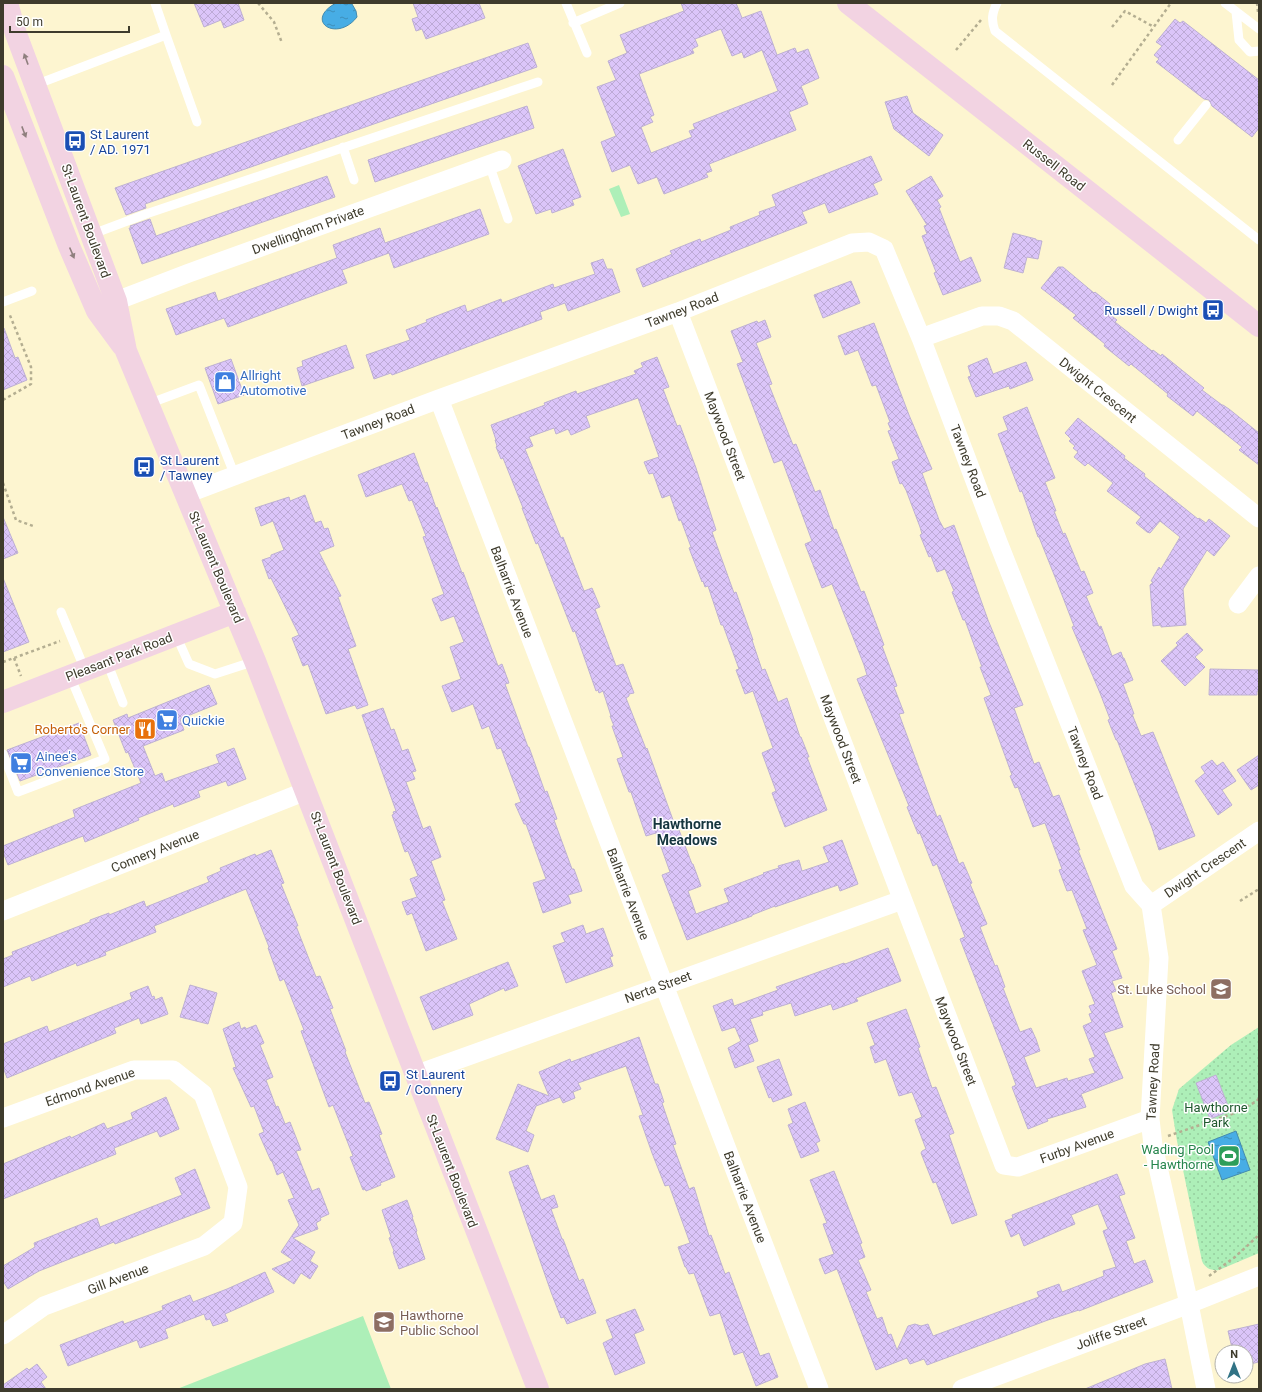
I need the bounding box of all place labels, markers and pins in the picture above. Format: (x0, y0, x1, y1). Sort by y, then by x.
place label: St Laurent / AD. 1971 (90, 127, 151, 157)
bus stop icon: St Laurent / AD. 1971 (62, 128, 88, 154)
bus stop icon: Russell / Dwight (1200, 297, 1226, 323)
place label: Russell / Dwight (1104, 303, 1198, 318)
place label: Allright Automotive (240, 368, 307, 398)
shop icon: Allright Automotive (212, 369, 238, 395)
place label: St Laurent / Tawney (160, 453, 219, 483)
bus stop icon: St Laurent / Tawney (131, 454, 157, 480)
supermarket icon: Quickie (154, 707, 180, 733)
place label: Quickie (182, 713, 225, 728)
restaurant icon: Roberto's Corner (132, 716, 158, 742)
place label: Roberto's Corner (35, 722, 131, 737)
place label: Ainee's Convenience Store (36, 749, 144, 779)
supermarket icon: Ainee's Convenience Store (8, 750, 34, 776)
school or university icon: St. Luke School (1208, 976, 1234, 1002)
place label: St. Luke School (1117, 982, 1206, 997)
place label: St Laurent / Connery (406, 1067, 465, 1097)
bus stop icon: St Laurent / Connery (377, 1068, 403, 1094)
place label: Wading Pool - Hawthorne (1141, 1142, 1214, 1172)
sports icon: Wading Pool - Hawthorne (1216, 1143, 1242, 1169)
place label: Hawthorne Public School (400, 1308, 479, 1338)
school or university icon: Hawthorne Public School (371, 1309, 397, 1335)

